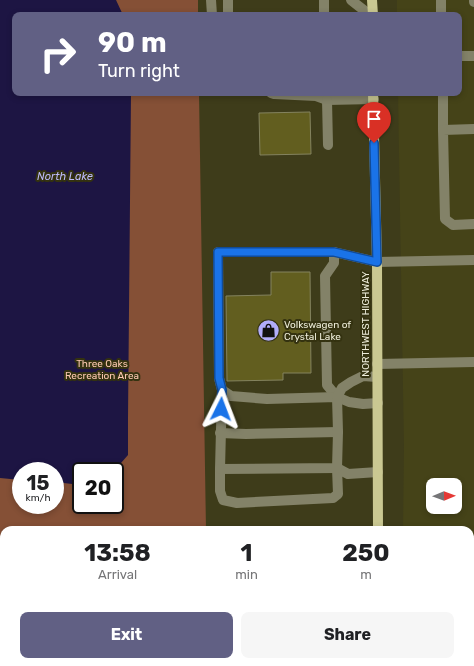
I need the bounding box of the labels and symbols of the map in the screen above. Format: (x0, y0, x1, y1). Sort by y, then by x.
pin (357, 102, 391, 143)
water label: North Lake (37, 170, 93, 183)
street label: NORTHWEST HIGHWAY (360, 271, 372, 377)
shop icon: Volkswagen of Crystal Lake (256, 317, 282, 343)
place label: Volkswagen of Crystal Lake (284, 319, 351, 343)
park label: Three Oaks Recreation Area (65, 358, 139, 382)
position arrow (200, 388, 242, 430)
speed limit sign: 20 (72, 462, 124, 514)
north arrow (426, 478, 462, 514)

